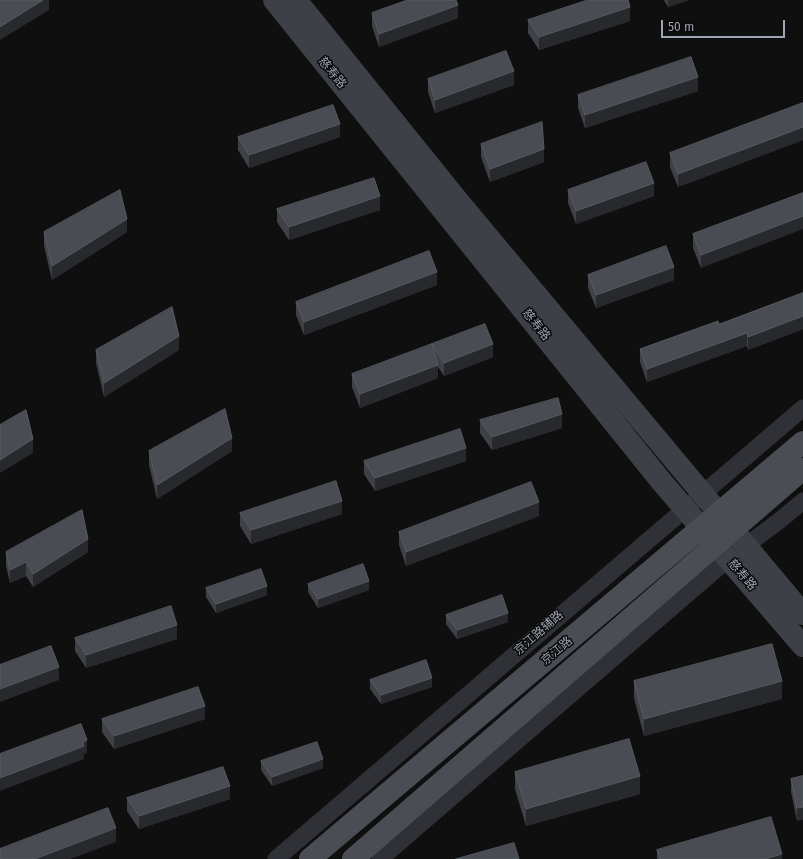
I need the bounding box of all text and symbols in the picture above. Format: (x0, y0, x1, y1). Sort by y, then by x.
scale bar (663, 12, 787, 38)
text: 50 m (668, 20, 694, 34)
street label: 慈寿路 (315, 54, 349, 92)
street label: 慈寿路 (519, 306, 553, 344)
street label: 慈寿路 (725, 557, 759, 593)
street label: 京江路辅路 (512, 608, 566, 658)
street label: 京江路 (539, 634, 575, 668)

